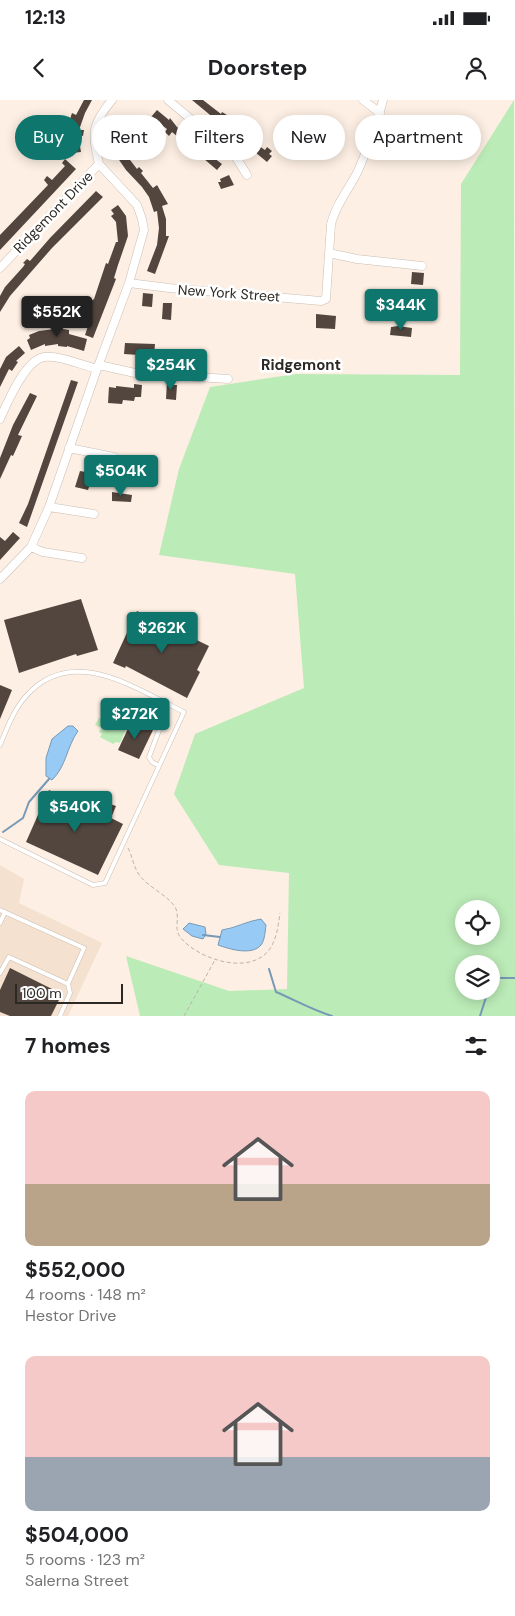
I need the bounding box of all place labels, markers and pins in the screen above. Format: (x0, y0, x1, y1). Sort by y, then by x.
pin: $344K (366, 288, 436, 331)
pin: $552K (22, 296, 92, 338)
pin: $254K (136, 348, 206, 391)
pin: $504K (86, 454, 156, 497)
pin: $262K (127, 612, 197, 654)
pin: $272K (100, 698, 170, 740)
pin: $540K (40, 790, 110, 833)

